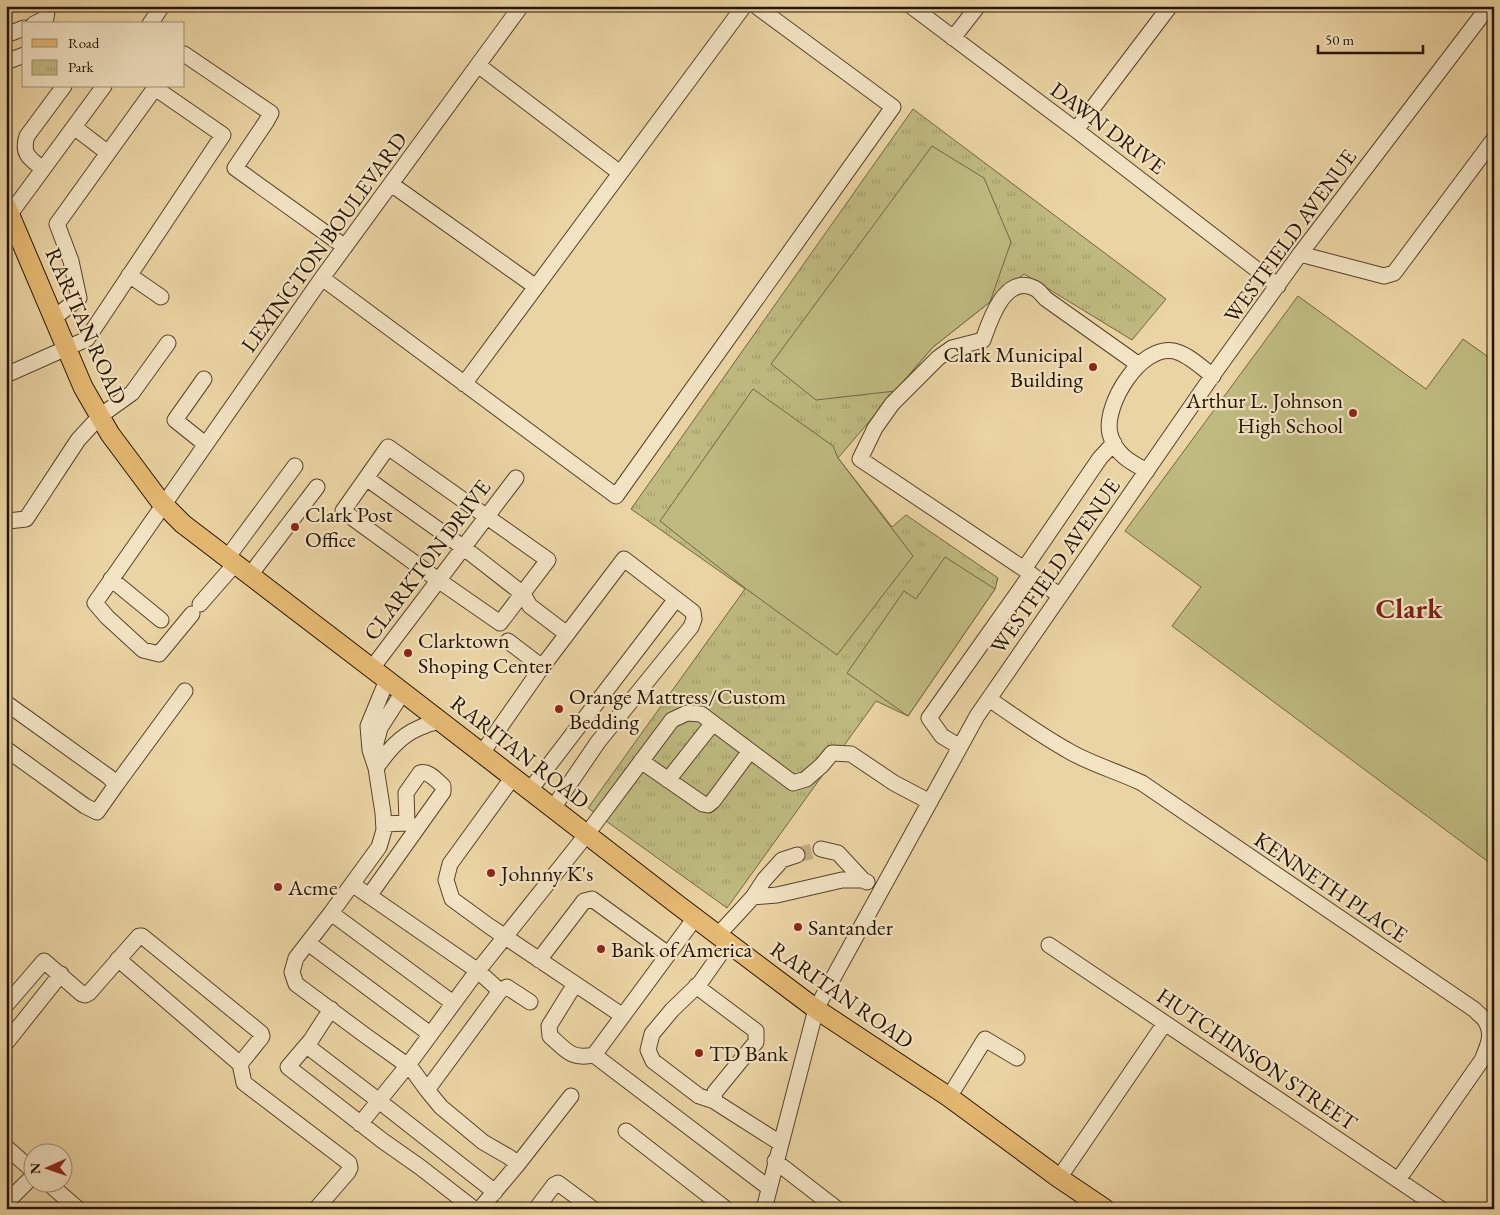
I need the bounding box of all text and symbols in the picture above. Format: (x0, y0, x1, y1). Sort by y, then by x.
legend (22, 22, 185, 88)
scale bar (1318, 22, 1422, 54)
text: 50 m (1325, 30, 1354, 49)
text: Road (68, 33, 100, 52)
text: Park (68, 57, 95, 76)
street label: DAWN DRIVE (1045, 75, 1171, 181)
street label: LEXINGTON BOULEVARD (234, 126, 414, 358)
street label: WESTFIELD AVENUE (1217, 143, 1363, 329)
street label: RARITAN ROAD (38, 243, 134, 409)
place label: Clark Municipal Building (943, 340, 1083, 394)
marker: Clark Municipal Building (1087, 361, 1099, 373)
place label: Arthur L. Johnson High School (1185, 386, 1343, 440)
marker: Arthur L. Johnson High School (1347, 407, 1359, 419)
street label: WESTFIELD AVENUE (983, 473, 1127, 659)
street label: CLARKTON DRIVE (357, 474, 497, 646)
place label: Clark Post Office (305, 500, 393, 554)
marker: Clark Post Office (289, 521, 301, 533)
district label: Clark (1376, 590, 1443, 626)
place label: Clarktown Shoping Center (418, 626, 552, 680)
marker: Clarktown Shoping Center (402, 647, 414, 659)
place label: Orange Mattress/Custom Bedding (569, 682, 786, 736)
street label: RARITAN ROAD (445, 689, 595, 815)
marker: Orange Mattress/Custom Bedding (553, 703, 565, 715)
street label: KENNETH PLACE (1249, 825, 1413, 949)
place label: Johnny K's (499, 859, 593, 888)
marker: Johnny K's (485, 867, 497, 879)
place label: Acme (287, 873, 338, 902)
marker: Acme (272, 881, 284, 893)
place label: Santander (808, 913, 894, 942)
marker: Santander (792, 921, 804, 933)
place label: Bank of America (611, 935, 753, 964)
street label: RARITAN ROAD (765, 935, 919, 1055)
marker: Bank of America (595, 943, 607, 955)
street label: HUTCHINSON STREET (1151, 981, 1363, 1137)
place label: TD Bank (709, 1039, 789, 1068)
marker: TD Bank (693, 1047, 705, 1059)
north arrow (22, 1142, 72, 1192)
text: N (26, 1162, 44, 1174)

